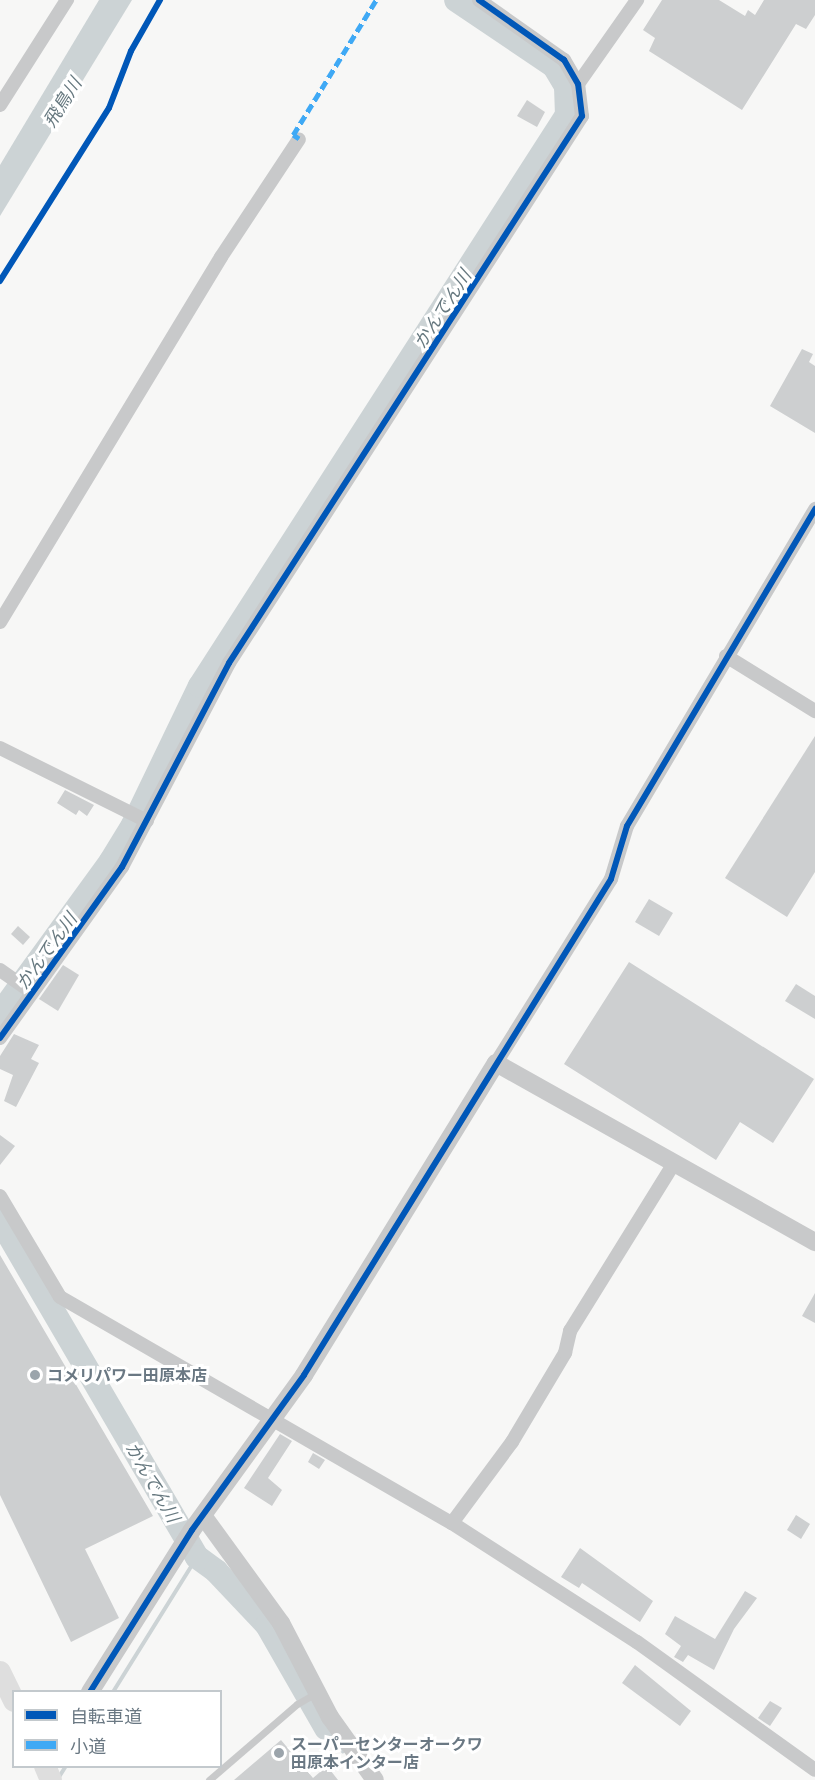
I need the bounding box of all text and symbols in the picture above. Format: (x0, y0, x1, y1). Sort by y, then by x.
water label: 飛鳥川 (39, 73, 85, 131)
water label: かんでん川 (408, 265, 476, 353)
water label: かんでん川 (11, 908, 81, 994)
place label: コメリパワー田原本店 (47, 1365, 207, 1385)
marker: コメリパワー田原本店 (28, 1368, 42, 1382)
water label: かんでん川 (121, 1438, 185, 1526)
legend (12, 1690, 222, 1768)
text: 自転車道 (70, 1704, 142, 1728)
text: 小道 (70, 1734, 106, 1758)
place label: スーパーセンターオークワ 田原本インター店 (291, 1734, 483, 1772)
marker: スーパーセンターオークワ 田原本インター店 (272, 1746, 286, 1760)

